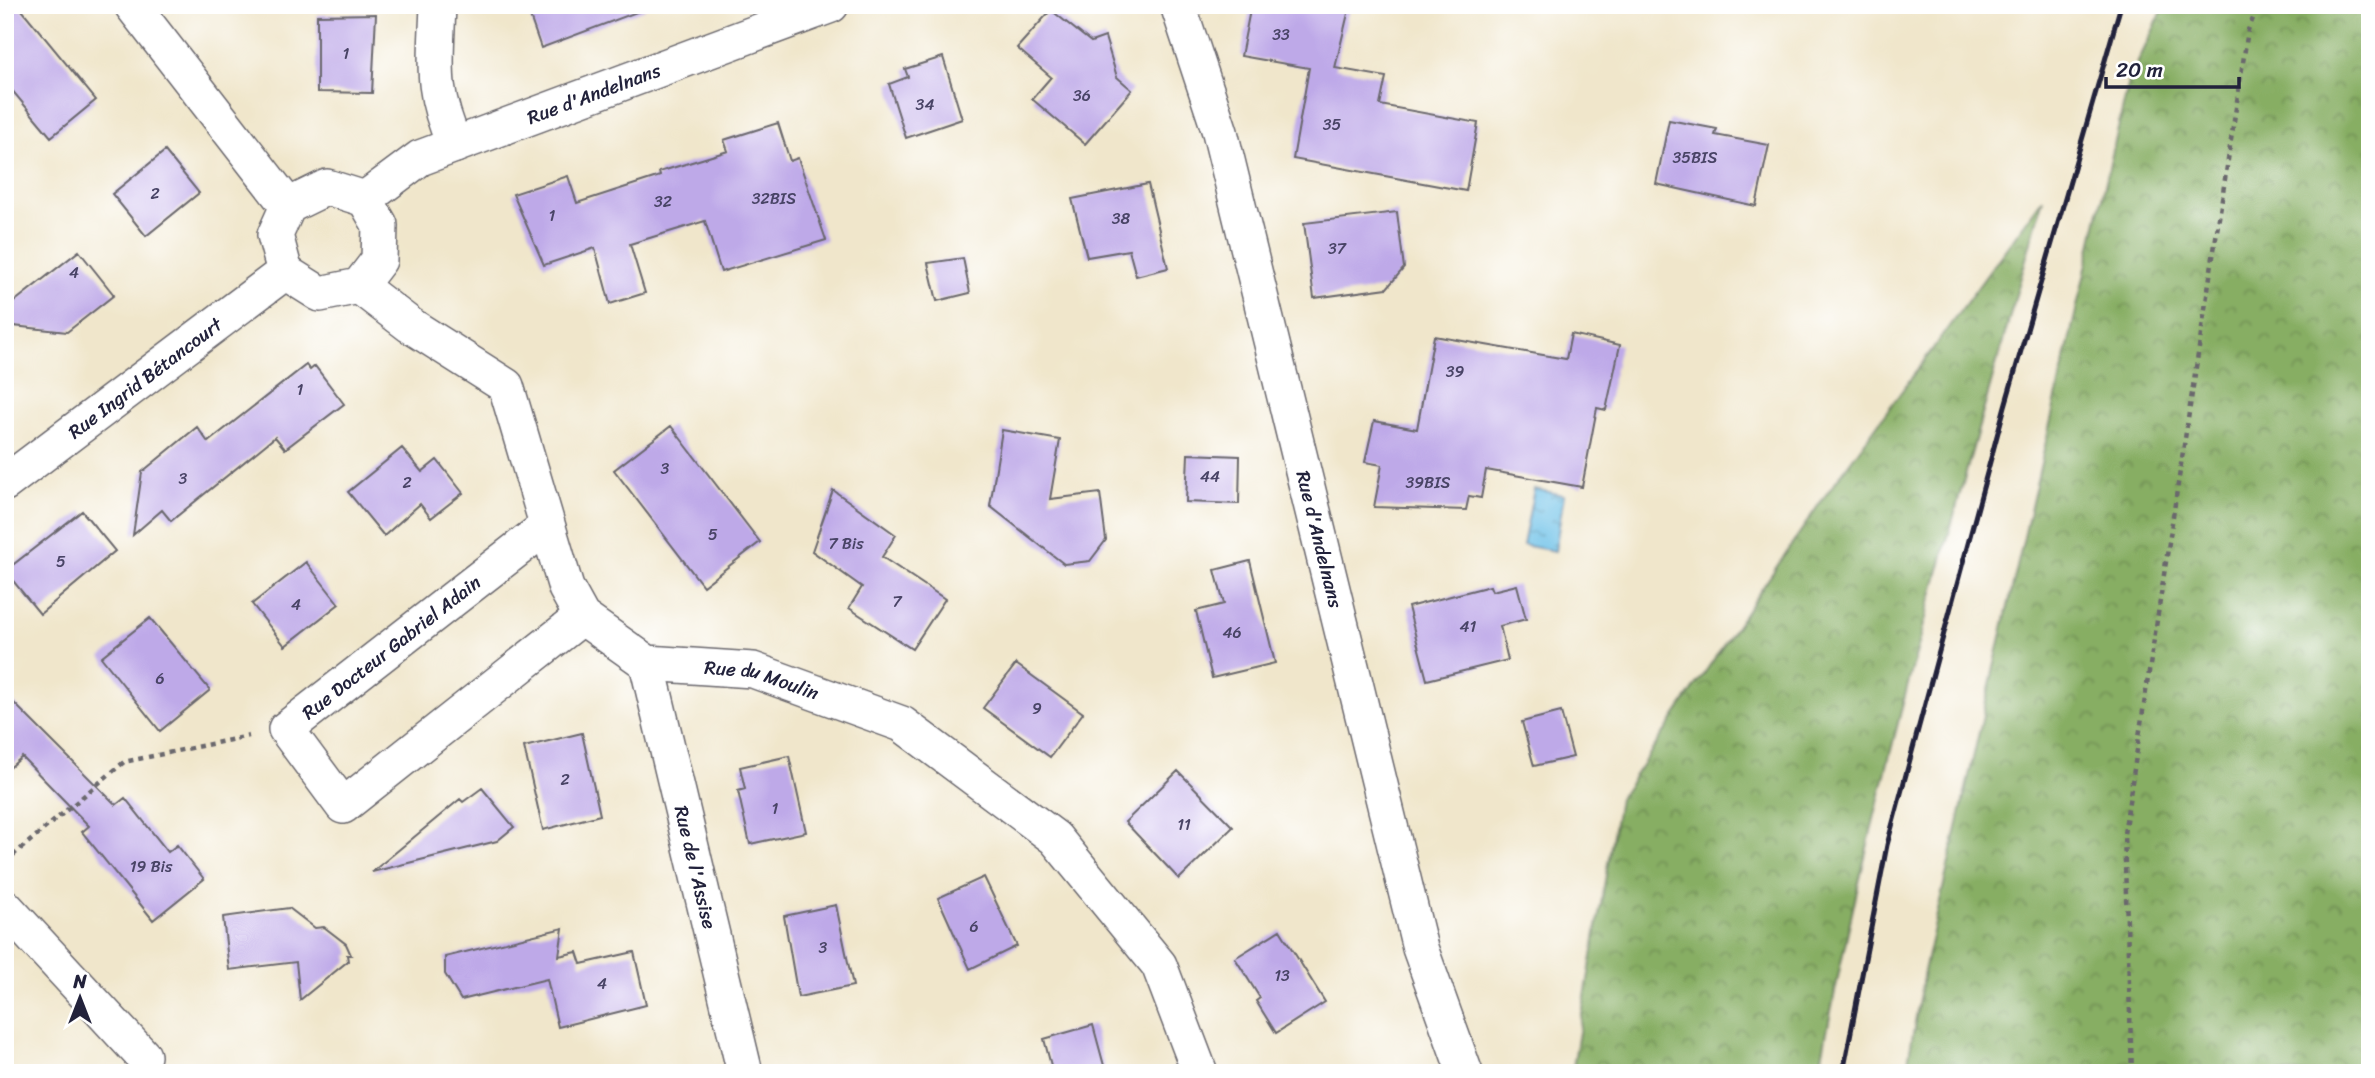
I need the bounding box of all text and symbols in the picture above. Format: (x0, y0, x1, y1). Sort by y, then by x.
house number: 33 (1272, 20, 1290, 49)
house number: 1 (343, 39, 350, 68)
scale bar (2106, 46, 2238, 90)
text: 20 m (2116, 51, 2163, 89)
street label: Rue d'Andelnans (522, 54, 666, 134)
house number: 36 (1073, 81, 1091, 110)
house number: 34 (916, 90, 934, 119)
house number: 35 (1323, 110, 1342, 139)
house number: 35BIS (1672, 143, 1718, 172)
house number: 2 (150, 179, 160, 208)
house number: 32BIS (752, 184, 796, 213)
house number: 32 (654, 187, 672, 216)
house number: 1 (549, 201, 556, 230)
house number: 38 (1112, 204, 1131, 233)
house number: 37 (1328, 234, 1347, 263)
house number: 4 (69, 258, 79, 287)
street label: Rue Ingrid Bétancourt (61, 308, 231, 447)
house number: 39 (1446, 357, 1464, 386)
house number: 1 (297, 375, 304, 404)
house number: 3 (661, 454, 670, 483)
house number: 44 (1200, 462, 1220, 491)
house number: 3 (179, 464, 188, 493)
street label: Rue d'Andelnans (1287, 467, 1352, 612)
house number: 2 (402, 468, 412, 497)
house number: 39BIS (1405, 468, 1451, 497)
house number: 5 (708, 520, 718, 549)
house number: 7 Bis (828, 529, 864, 558)
house number: 5 (56, 547, 66, 576)
street label: Rue Docteur Gabriel Adain (294, 567, 488, 728)
house number: 7 (892, 587, 902, 616)
house number: 4 (291, 590, 301, 619)
house number: 41 (1460, 612, 1477, 641)
house number: 46 (1222, 618, 1242, 647)
street label: Rue du Moulin (703, 651, 824, 710)
house number: 6 (155, 664, 165, 693)
house number: 9 (1032, 694, 1042, 723)
house number: 2 (560, 765, 570, 794)
house number: 1 (772, 794, 779, 823)
street label: Rue de l'Assise (665, 802, 726, 933)
house number: 11 (1177, 810, 1191, 839)
house number: 19 Bis (130, 852, 173, 881)
house number: 6 (969, 912, 979, 941)
house number: 3 (819, 933, 828, 962)
house number: 13 (1274, 961, 1290, 990)
north arrow (46, 962, 116, 1032)
text: N (72, 965, 87, 998)
house number: 4 (597, 969, 607, 998)

